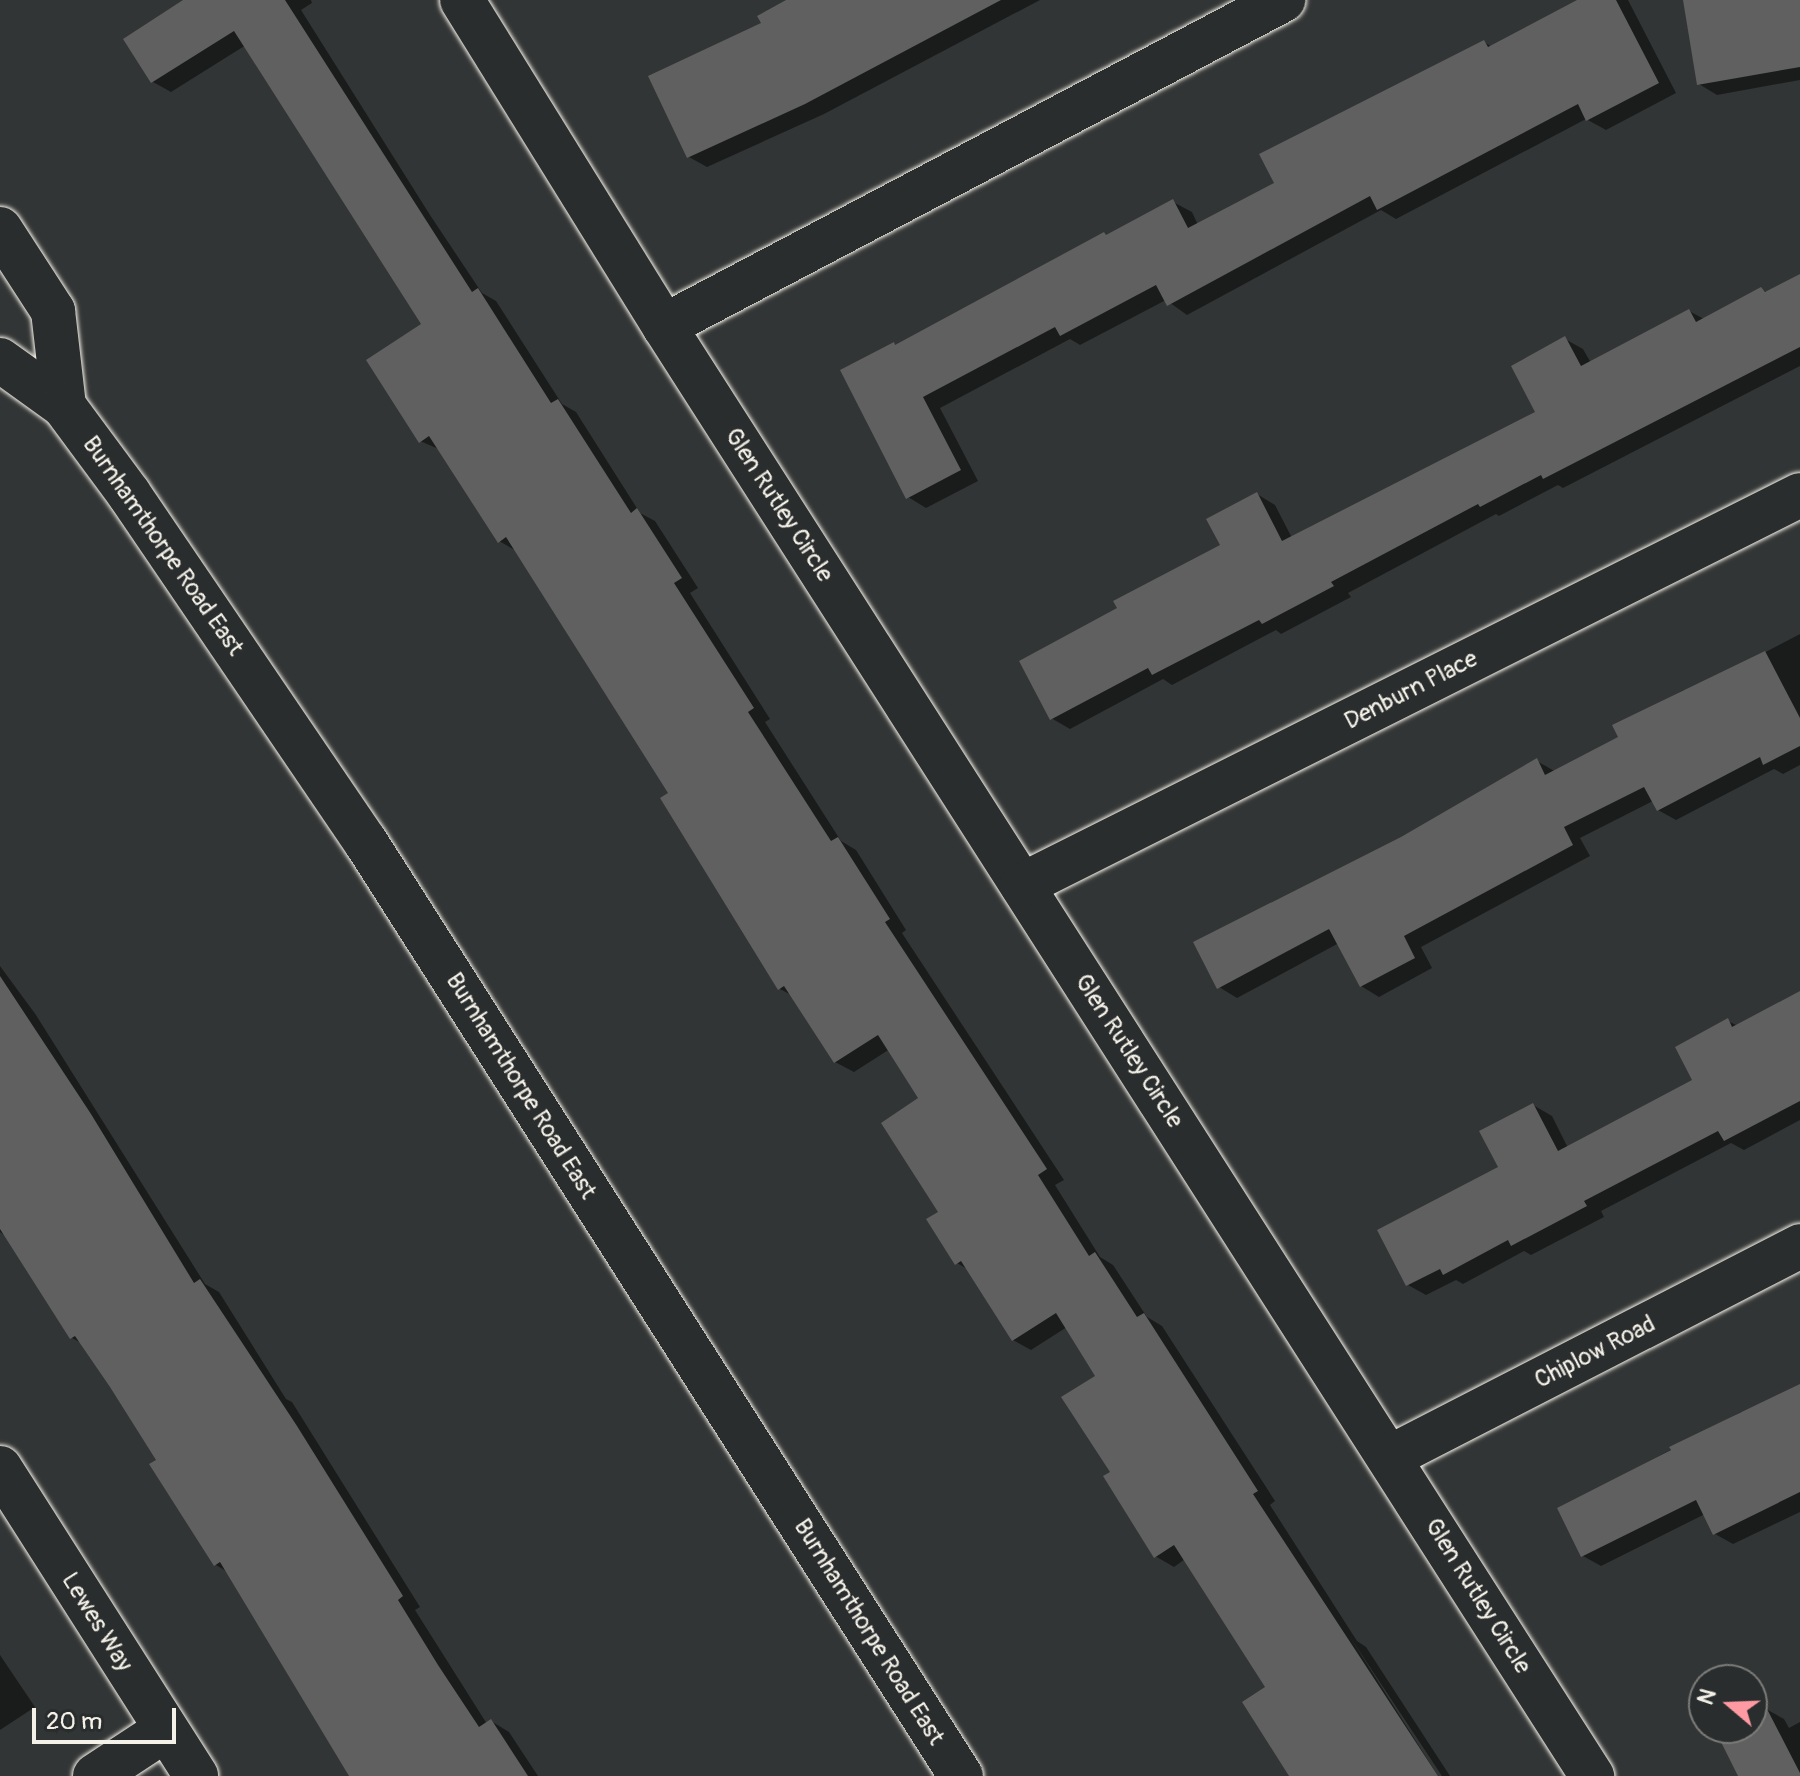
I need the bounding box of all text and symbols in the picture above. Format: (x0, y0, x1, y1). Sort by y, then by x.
street label: Glen Rutley Circle (719, 423, 839, 587)
street label: Burnhamthorpe Road East (76, 431, 250, 661)
street label: Denburn Place (1340, 644, 1482, 736)
street label: Burnhamthorpe Road East (440, 968, 602, 1204)
street label: Glen Rutley Circle (1069, 969, 1189, 1133)
street label: Chiplow Road (1530, 1309, 1660, 1395)
street label: Glen Rutley Circle (1419, 1513, 1537, 1679)
street label: Burnhamthorpe Road East (788, 1514, 950, 1750)
street label: Lewes Way (55, 1567, 139, 1677)
north arrow (1688, 1664, 1768, 1744)
text: N (1692, 1685, 1723, 1708)
scale bar (36, 1692, 180, 1742)
text: 20 m (46, 1707, 102, 1736)

